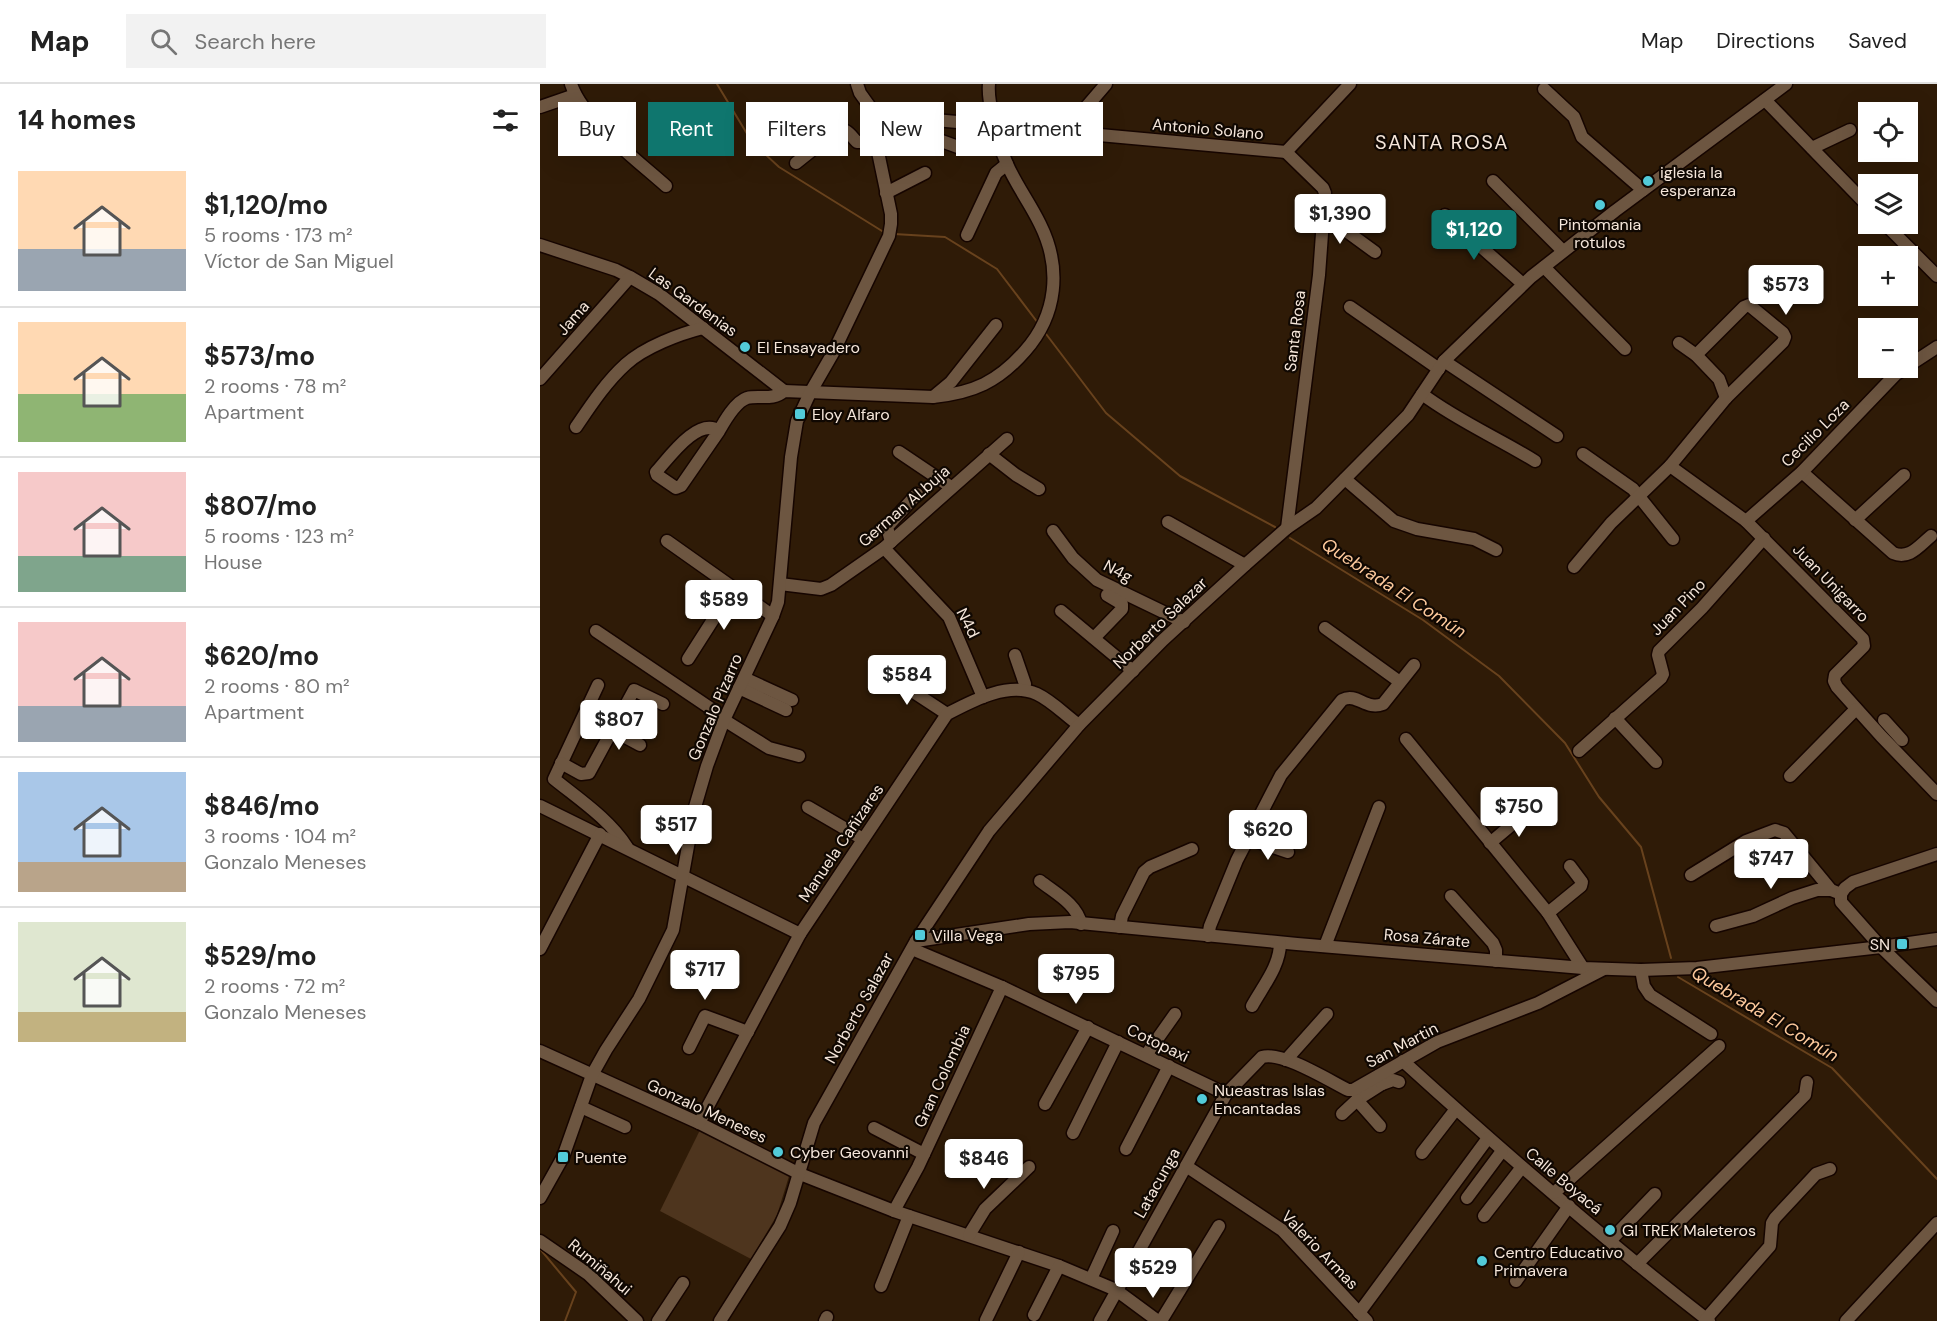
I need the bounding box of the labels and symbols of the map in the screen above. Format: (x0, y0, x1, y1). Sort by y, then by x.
street label: Antonio Solano (1151, 114, 1265, 144)
district label: SANTA ROSA (1375, 129, 1509, 155)
place label: iglesia la esperanza (1660, 162, 1736, 201)
marker: iglesia la esperanza (1641, 174, 1655, 188)
pin: $1,390 (1291, 194, 1389, 245)
marker: Pintomania rotulos (1593, 198, 1607, 212)
pin: $1,120 (1425, 210, 1523, 261)
place label: Pintomania rotulos (1559, 214, 1641, 253)
street label: Las Gardenias (644, 263, 742, 341)
pin: $573 (1750, 265, 1822, 316)
street label: Santa Rosa (1280, 289, 1310, 373)
street label: Jama (552, 296, 594, 340)
place label: El Ensayadero (757, 337, 860, 358)
marker: El Ensayadero (738, 340, 752, 354)
street label: Cecilio Loza (1776, 394, 1854, 472)
place label: Eloy Alfaro (812, 404, 890, 425)
marker: Eloy Alfaro (793, 407, 807, 421)
street label: German ALbuja (854, 461, 954, 551)
water label: Quebrada El Común (1317, 532, 1471, 644)
street label: Juan Unigarro (1788, 539, 1874, 627)
street label: N4g (1100, 555, 1136, 587)
street label: Norberto Salazar (1108, 573, 1212, 673)
street label: Juan Pino (1646, 574, 1710, 640)
pin: $589 (688, 580, 760, 631)
street label: N4d (952, 605, 984, 641)
street label: Gonzalo Pizarro (683, 650, 747, 764)
pin: $584 (871, 655, 943, 706)
pin: $807 (583, 700, 655, 751)
street label: Manuela Cañizares (794, 780, 888, 906)
pin: $750 (1483, 787, 1555, 838)
pin: $517 (640, 805, 712, 856)
pin: $620 (1232, 810, 1304, 861)
pin: $747 (1735, 839, 1807, 890)
street label: Rosa Zárate (1383, 924, 1471, 952)
place label: Villa Vega (932, 925, 1003, 946)
marker: Villa Vega (913, 928, 927, 942)
place label: SN (1870, 934, 1890, 955)
marker: SN (1895, 937, 1909, 951)
street label: Norberto Salazar (820, 949, 898, 1067)
pin: $717 (669, 950, 741, 1001)
pin: $795 (1040, 954, 1112, 1005)
water label: Quebrada El Común (1687, 960, 1843, 1068)
street label: San Martin (1362, 1017, 1442, 1073)
street label: Cotopaxi (1123, 1019, 1193, 1067)
street label: Gran Colombia (909, 1021, 975, 1131)
street label: Gonzalo Meneses (644, 1074, 770, 1148)
place label: Nueastras Islas Encantadas (1214, 1080, 1325, 1119)
marker: Nueastras Islas Encantadas (1195, 1092, 1209, 1106)
pin: $846 (948, 1139, 1020, 1190)
place label: Cyber Geovanni (790, 1142, 909, 1163)
street label: Calle Boyacá (1521, 1143, 1607, 1219)
street label: Latacunga (1129, 1144, 1185, 1222)
marker: Cyber Geovanni (771, 1145, 785, 1159)
place label: Puente (575, 1147, 627, 1168)
marker: Puente (556, 1150, 570, 1164)
street label: Valerio Armas (1277, 1206, 1363, 1294)
place label: GI TREK Maleteros (1622, 1220, 1756, 1241)
marker: GI TREK Maleteros (1603, 1223, 1617, 1237)
street label: Rumiñahui (564, 1234, 636, 1300)
place label: Centro Educativo Primavera (1494, 1242, 1623, 1281)
pin: $529 (1117, 1248, 1189, 1299)
marker: Centro Educativo Primavera (1475, 1254, 1489, 1268)

